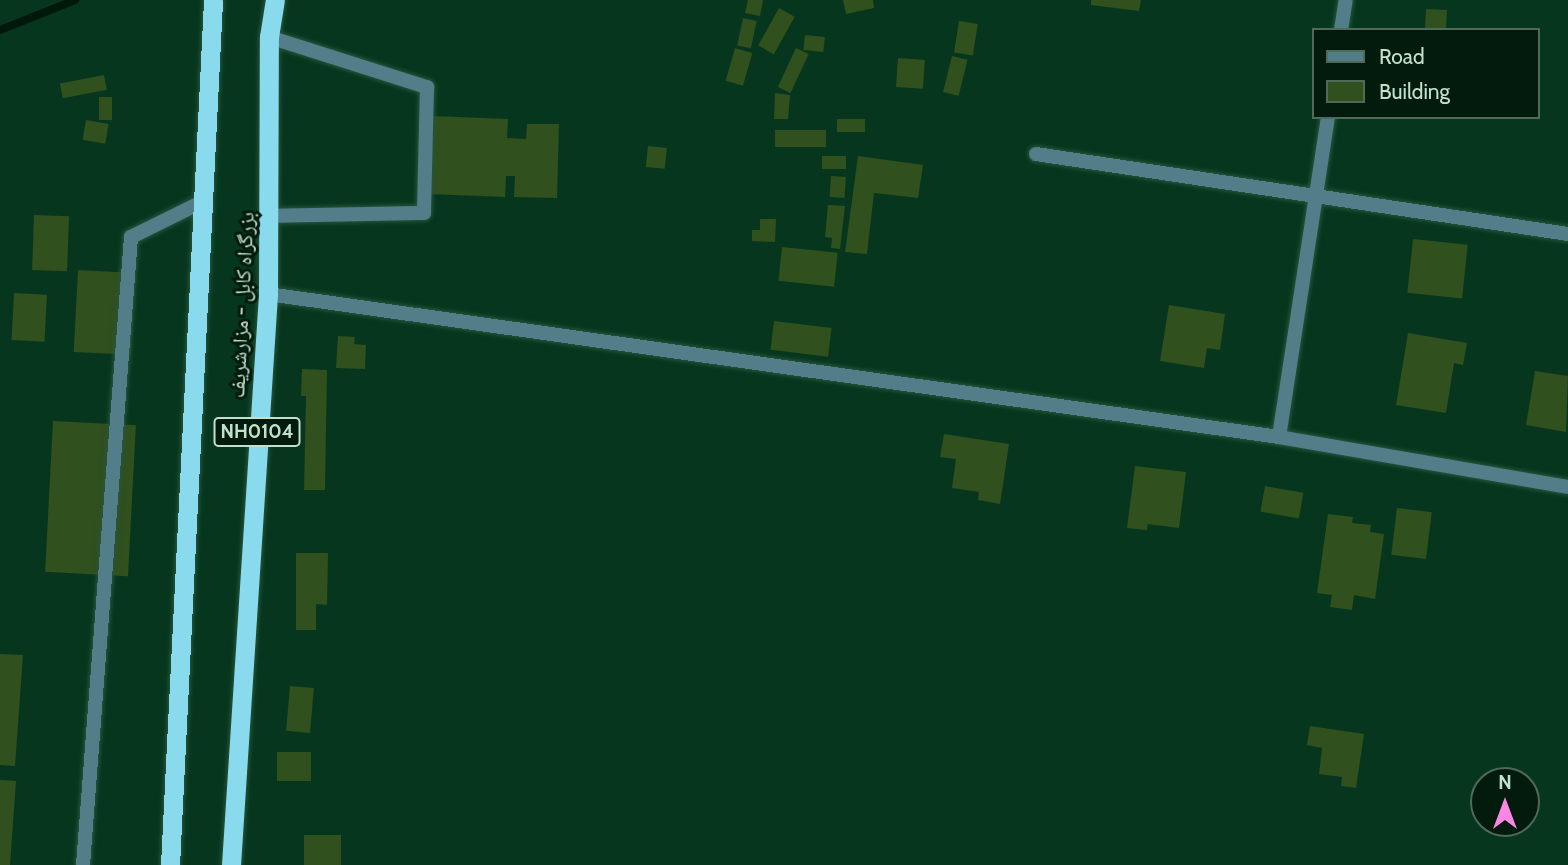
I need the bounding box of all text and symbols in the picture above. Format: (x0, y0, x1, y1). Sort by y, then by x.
legend (1312, 28, 1540, 119)
text: Road (1379, 44, 1425, 69)
text: Building (1379, 79, 1450, 104)
street label: بزرگراه کابل - مزارشریف (225, 211, 259, 399)
road number: NH0104 (213, 416, 301, 448)
north arrow (1470, 767, 1540, 837)
text: N (1498, 771, 1512, 794)

